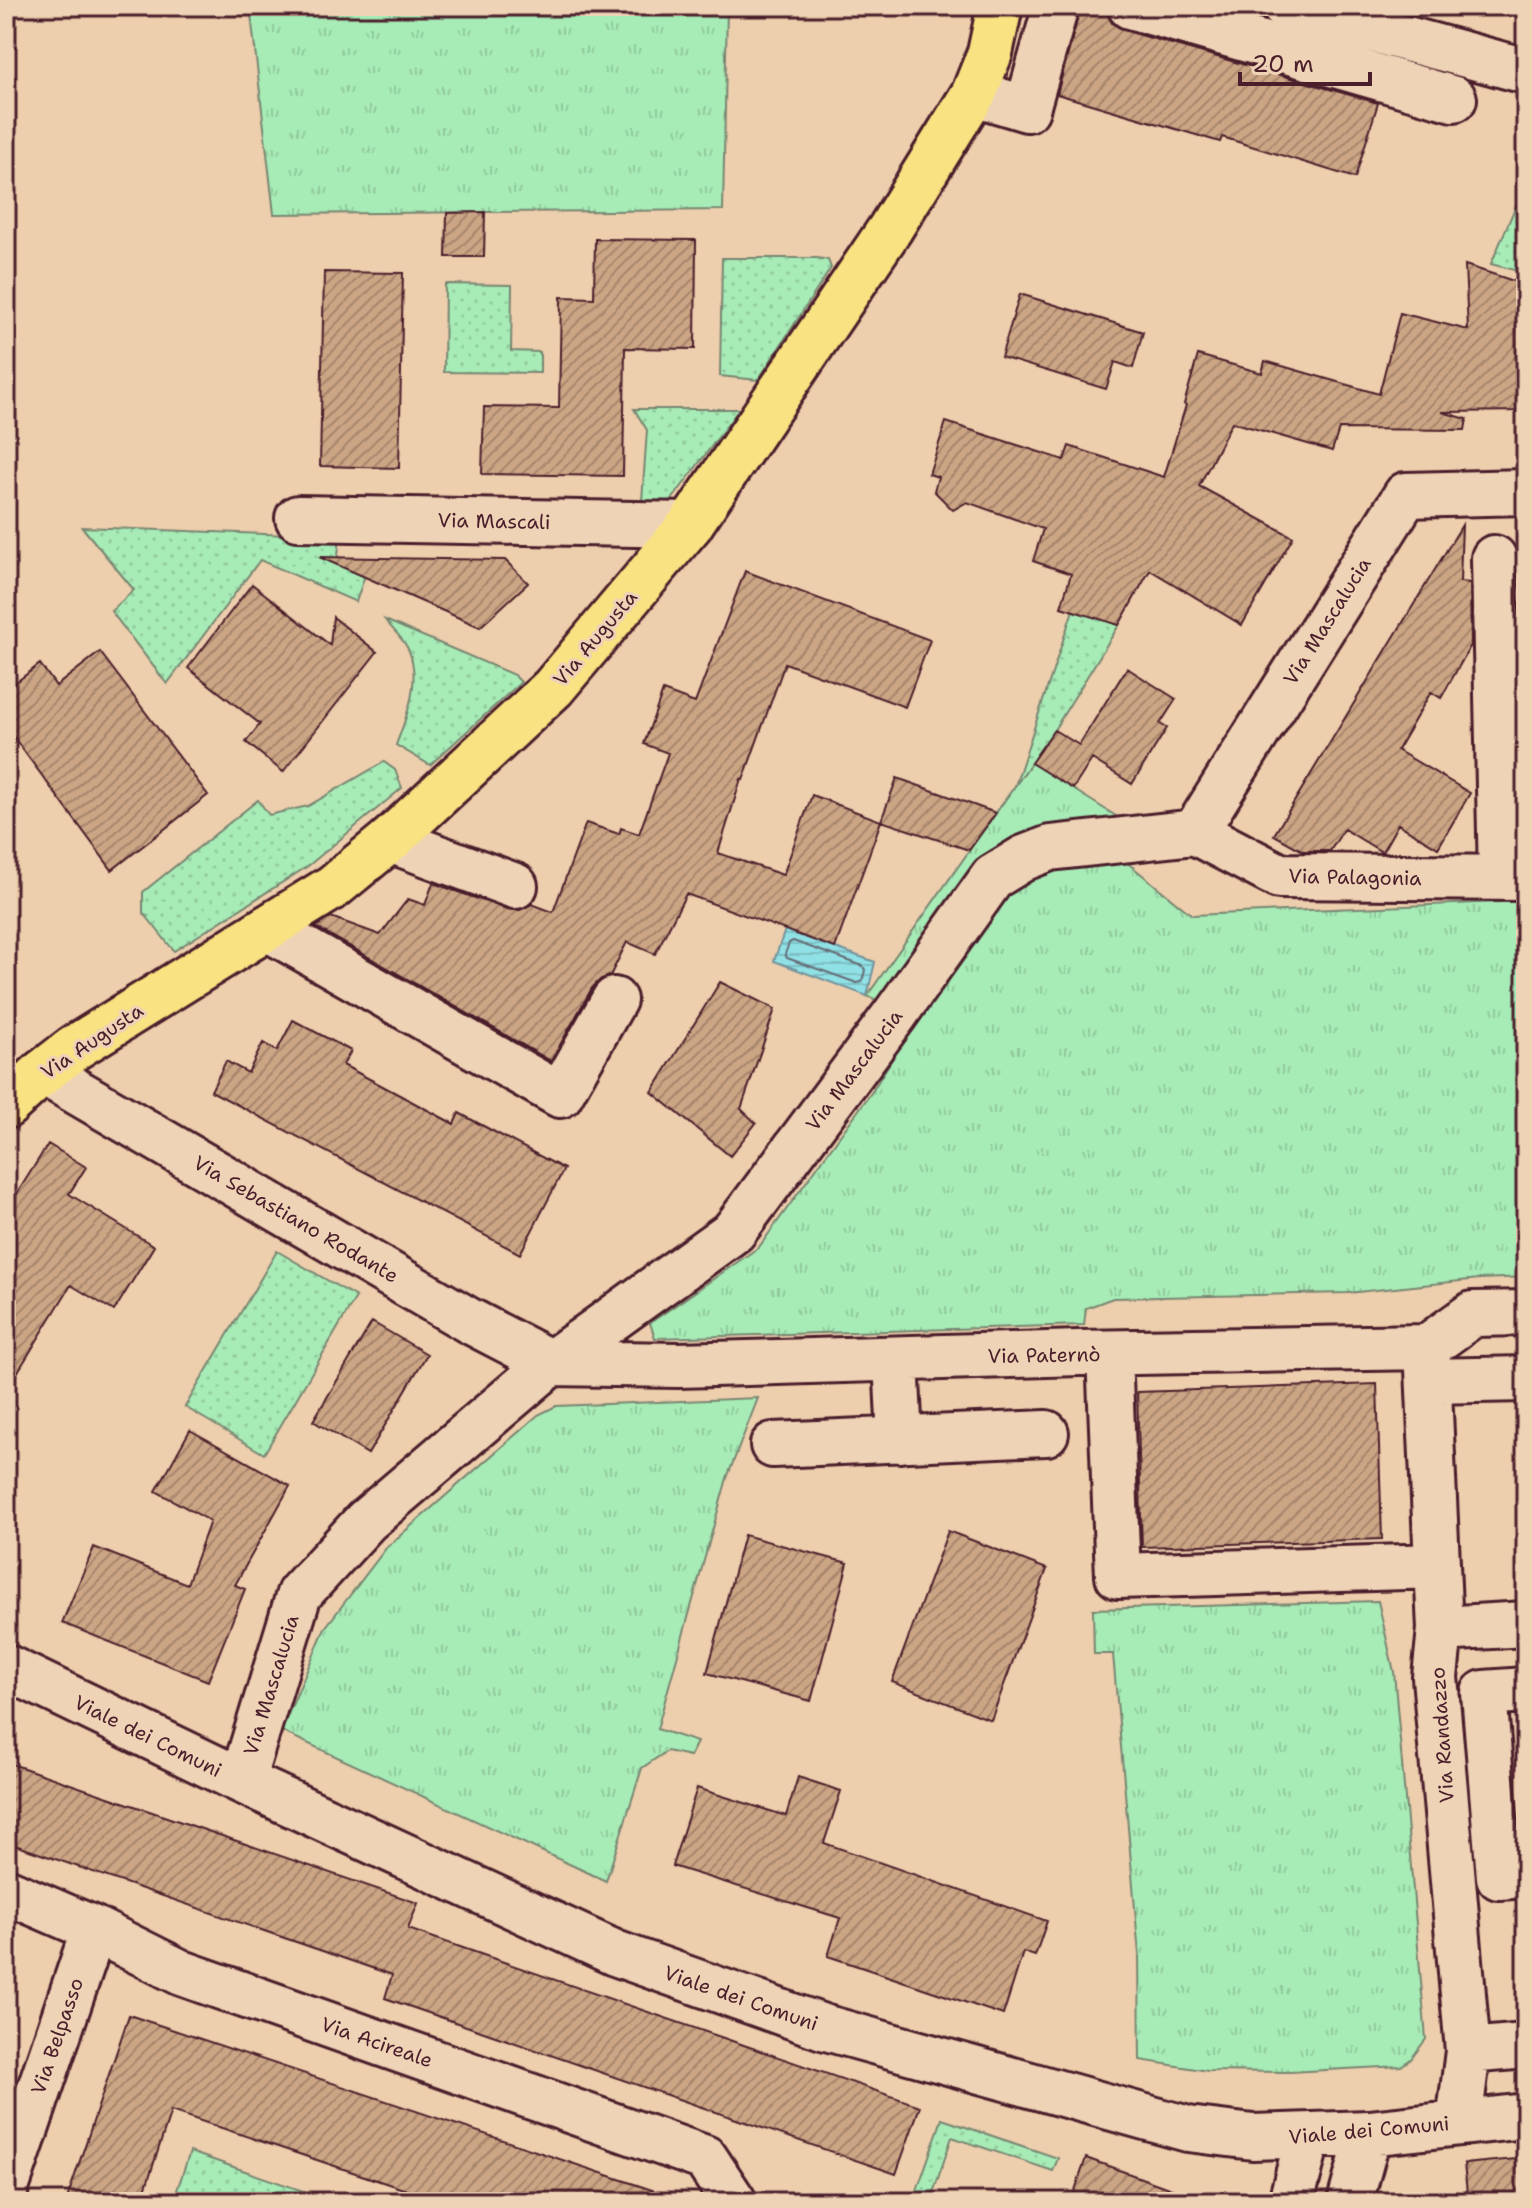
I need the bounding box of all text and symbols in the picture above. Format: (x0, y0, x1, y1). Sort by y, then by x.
scale bar (1240, 36, 1370, 86)
text: 20 m (1252, 48, 1314, 80)
street label: Via Mascali (437, 507, 551, 535)
street label: Via Mascalucia (1277, 552, 1377, 690)
street label: Via Augusta (547, 584, 643, 691)
street label: Via Palagonia (1288, 863, 1422, 891)
street label: Via Augusta (36, 997, 149, 1085)
street label: Via Mascalucia (800, 1004, 909, 1136)
street label: Via Sebastiano Rodante (189, 1150, 403, 1288)
street label: Via Paternò (987, 1341, 1101, 1369)
street label: Via Mascalucia (237, 1611, 305, 1758)
street label: Via Randazzo (1424, 1666, 1460, 1804)
street label: Viale dei Comuni (70, 1689, 226, 1783)
street label: Viale dei Comuni (660, 1959, 822, 2037)
street label: Via Belpasso (25, 1974, 89, 2098)
street label: Via Acireale (318, 2011, 436, 2073)
street label: Viale dei Comuni (1287, 2110, 1451, 2150)

